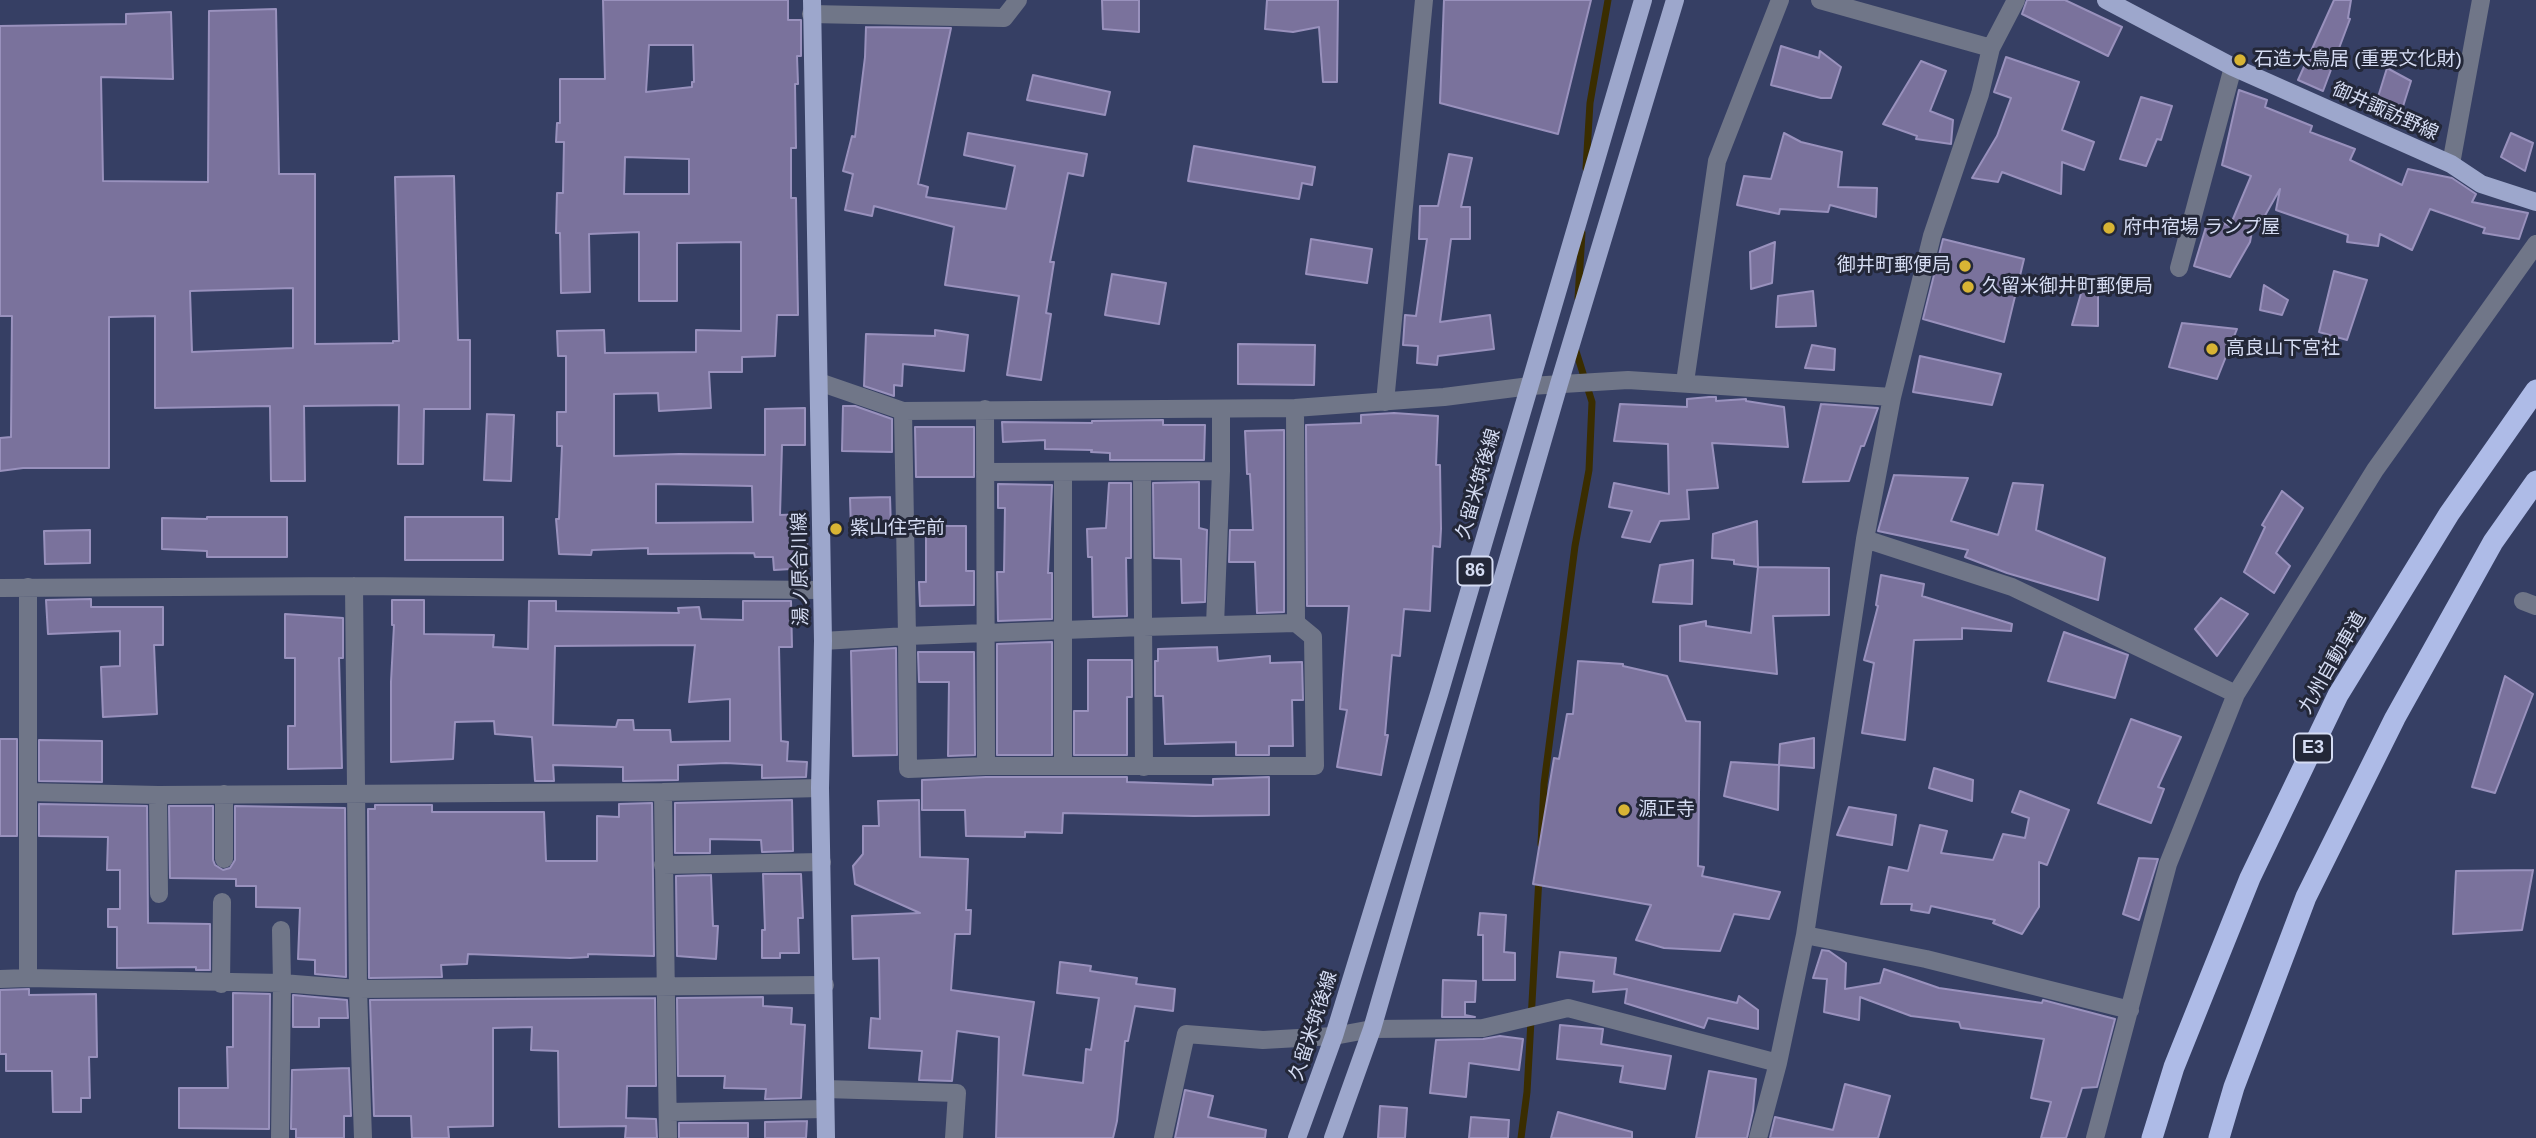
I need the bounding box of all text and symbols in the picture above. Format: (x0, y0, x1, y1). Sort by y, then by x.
place label: 石造大鳥居 (重要文化財) (2254, 49, 2462, 71)
marker: 石造大鳥居 (重要文化財) (2232, 52, 2248, 68)
street label: 御井諏訪野線 (2328, 78, 2442, 146)
place label: 府中宿場 ランプ屋 (2123, 217, 2280, 239)
marker: 府中宿場 ランプ屋 (2101, 220, 2117, 236)
place label: 御井町郵便局 (1837, 255, 1951, 277)
marker: 御井町郵便局 (1957, 258, 1973, 274)
place label: 久留米御井町郵便局 (1982, 276, 2153, 298)
marker: 久留米御井町郵便局 (1960, 279, 1976, 295)
place label: 高良山下宮社 (2226, 338, 2340, 360)
marker: 高良山下宮社 (2204, 341, 2220, 357)
street label: 久留米筑後線 (1452, 426, 1506, 542)
street label: 湯ノ原合川線 (789, 512, 813, 626)
place label: 紫山住宅前 (850, 518, 945, 540)
marker: 紫山住宅前 (828, 521, 844, 537)
road number: 86 (1458, 556, 1492, 586)
street label: 九州自動車道 (2295, 608, 2371, 718)
road number: E3 (2294, 734, 2332, 762)
place label: 源正寺 (1638, 799, 1695, 821)
marker: 源正寺 (1616, 802, 1632, 818)
street label: 久留米筑後線 (1286, 968, 1342, 1084)

